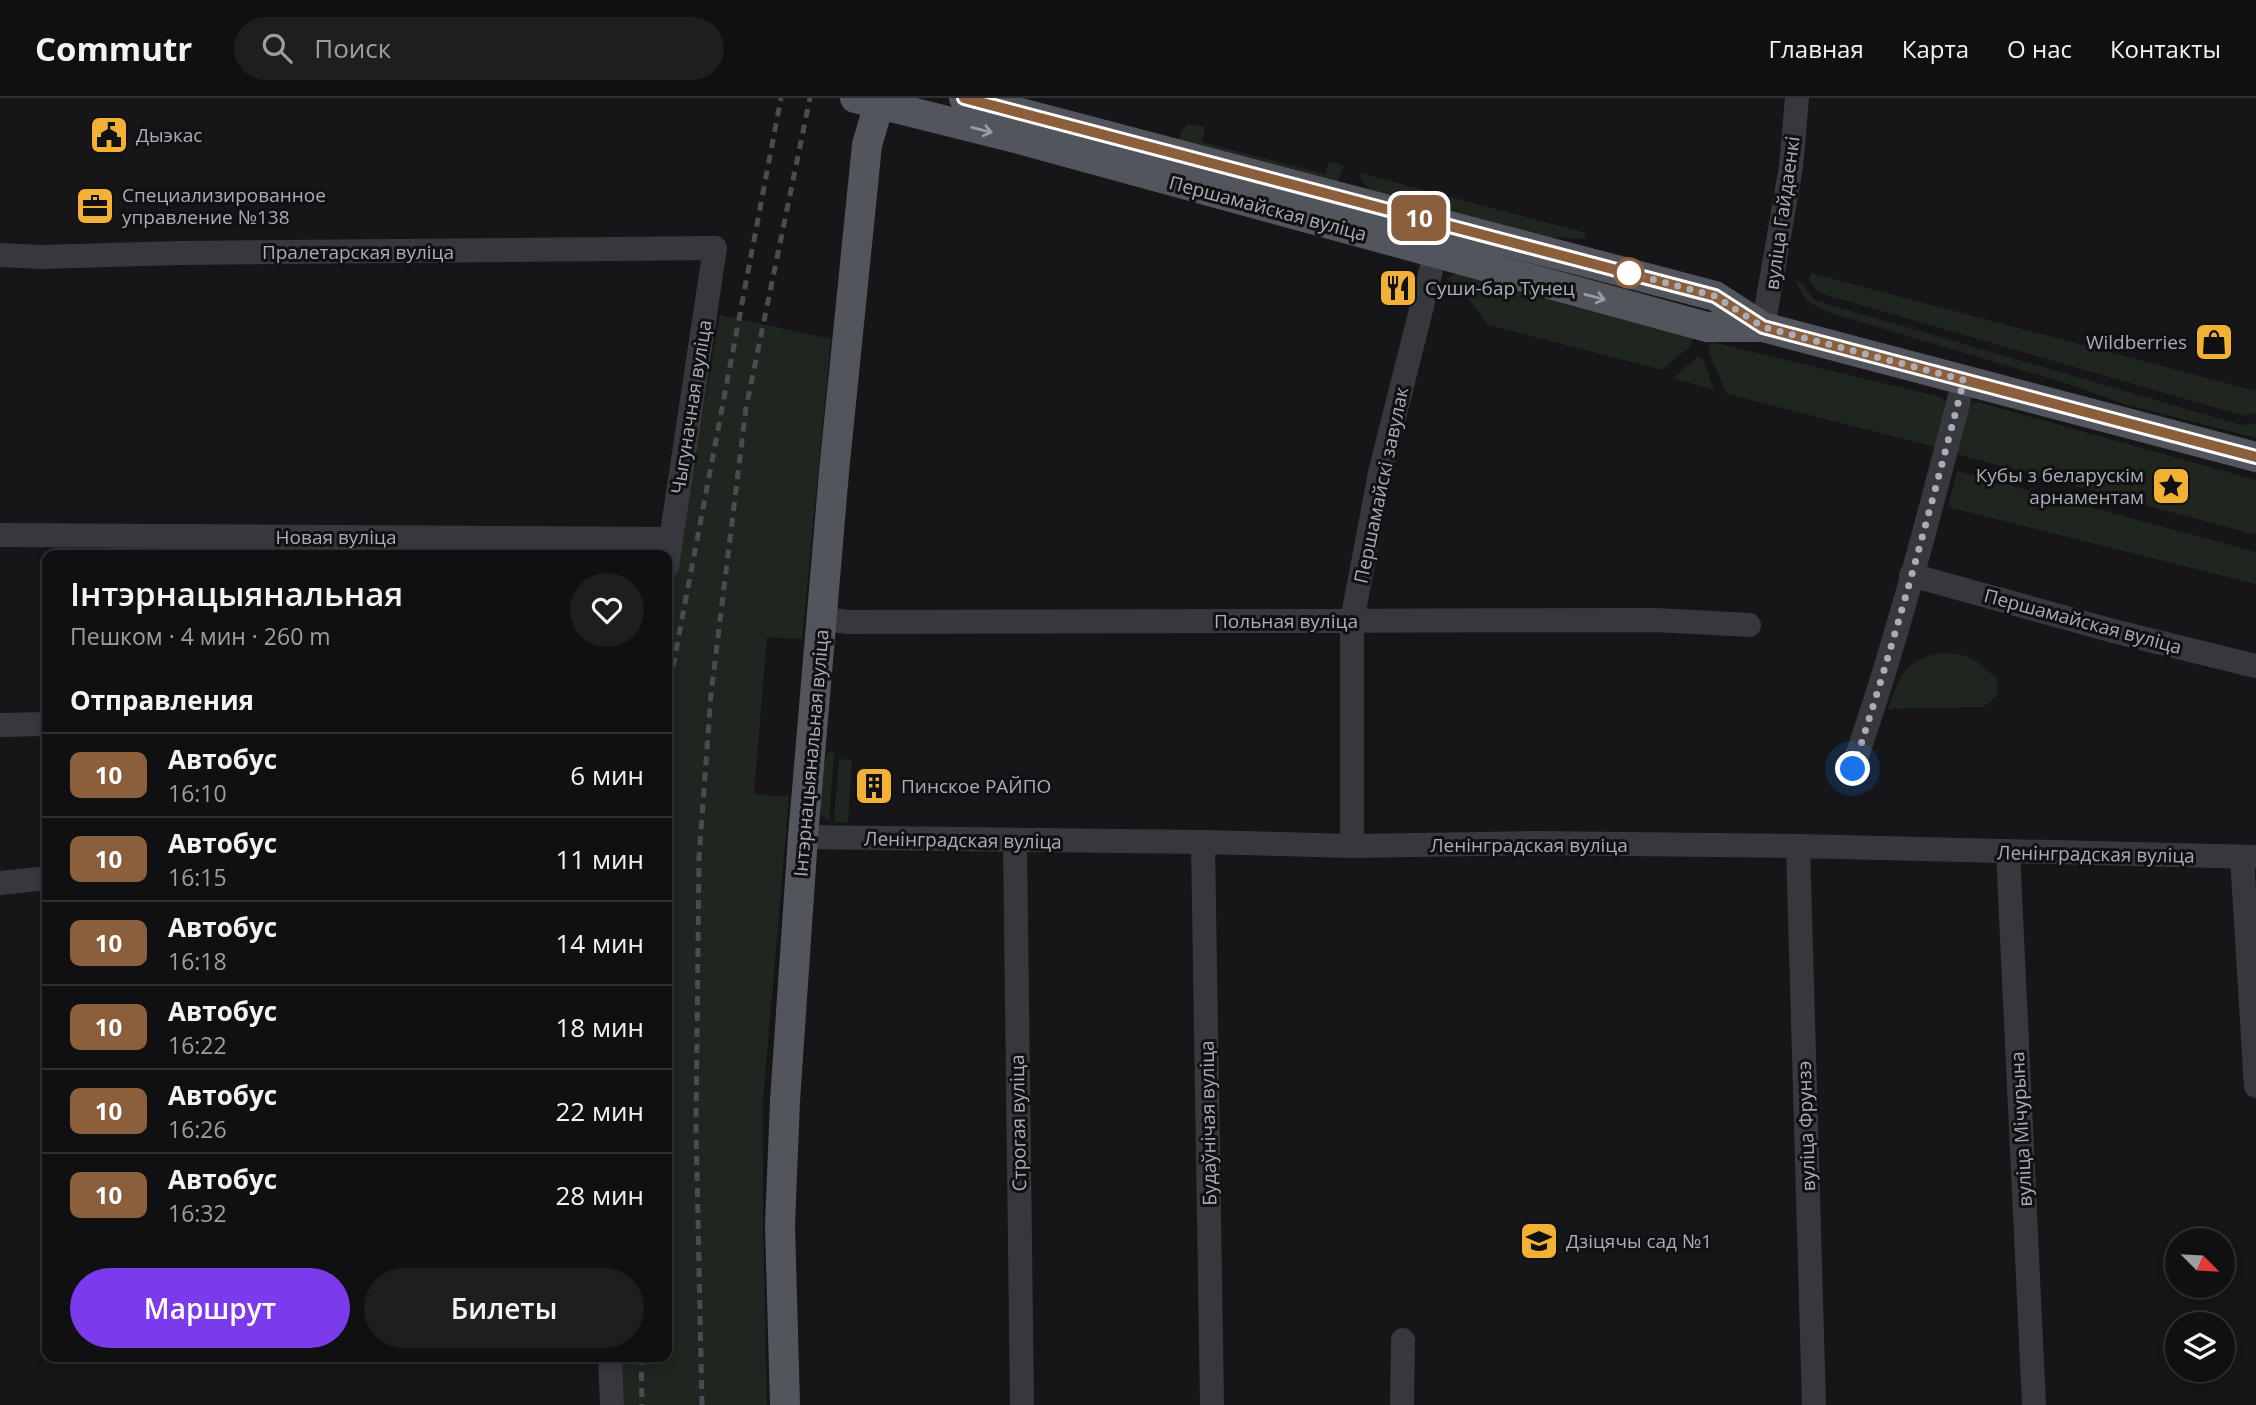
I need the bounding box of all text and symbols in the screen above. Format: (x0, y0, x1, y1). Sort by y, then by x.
search box (234, 17, 724, 80)
text: Commutr (35, 26, 192, 71)
icon: search (258, 29, 296, 67)
text: Поиск (314, 30, 391, 66)
text: Главная (1769, 32, 1864, 65)
text: Карта (1902, 32, 1969, 65)
text: О нас (2007, 32, 2072, 65)
text: Контакты (2110, 32, 2221, 65)
public building icon: Дыэкас (88, 114, 130, 156)
place label: Дыэкас (136, 122, 202, 148)
one-way arrow (970, 124, 993, 137)
street label: вуліца Гайдаенкі (1758, 135, 1806, 291)
street label: Першамайская вуліца (1166, 169, 1370, 247)
place label: Специализированное управление №138 (122, 182, 326, 230)
office icon: Специализированное управление №138 (74, 185, 116, 227)
line badge: 10 (1388, 195, 1450, 241)
text: 10 (1405, 201, 1433, 234)
street label: Пралетарская вуліца (262, 239, 454, 265)
unlabelled marker (1614, 258, 1644, 288)
restaurant icon: Суши-бар Тунец (1377, 267, 1419, 309)
place label: Суши-бар Тунец (1425, 275, 1575, 301)
one-way arrow (1583, 291, 1606, 304)
street label: Чыгуначная вуліца (664, 318, 718, 496)
shop icon: Wildberries (2193, 321, 2235, 363)
place label: Wildberries (2086, 329, 2187, 355)
street label: Першамайскі завулак (1347, 384, 1415, 586)
place label: Кубы з беларускім арнаментам (1976, 462, 2144, 510)
place icon: Кубы з беларускім арнаментам (2150, 465, 2192, 507)
street label: Новая вуліца (276, 524, 396, 550)
text: Інтэрнацыянальная (70, 571, 403, 616)
button: heart (570, 573, 644, 647)
street label: Першамайская вуліца (1981, 582, 2185, 660)
street label: Польная вуліца (1214, 608, 1358, 634)
text: Пешком · 4 мин · 260 m (70, 620, 331, 652)
street label: Інтэрнацыянальная вуліца (787, 628, 835, 878)
text: Отправления (70, 682, 254, 718)
text: Автобус (168, 741, 277, 777)
your location (1835, 751, 1870, 786)
text: 6 мин (570, 757, 644, 793)
text: 10 (95, 758, 122, 791)
building icon: Пинское РАЙПО (853, 765, 895, 807)
place label: Пинское РАЙПО (901, 773, 1051, 799)
text: 16:10 (168, 777, 227, 809)
text: Автобус (168, 825, 277, 861)
street label: Ленінградская вуліца (864, 825, 1062, 855)
street label: Ленінградская вуліца (1430, 832, 1628, 858)
street label: Ленінградская вуліца (1997, 839, 2195, 869)
text: 11 мин (555, 841, 644, 877)
text: 10 (95, 842, 122, 875)
text: 16:15 (168, 861, 227, 893)
text: Автобус (168, 909, 277, 945)
text: 14 мин (555, 925, 644, 961)
text: 10 (95, 926, 122, 959)
text: 16:18 (168, 945, 227, 977)
text: Автобус (168, 993, 277, 1029)
text: 18 мин (555, 1009, 644, 1045)
text: 10 (95, 1010, 122, 1043)
text: 16:22 (168, 1029, 227, 1061)
street label: Будаўнічая вуліца (1194, 1040, 1222, 1206)
street label: вуліца Мічурына (2004, 1051, 2038, 1207)
street label: Строгая вуліца (1004, 1054, 1032, 1192)
street label: вуліца Фрунзэ (1791, 1060, 1821, 1192)
text: Автобус (168, 1077, 277, 1113)
text: 22 мин (555, 1093, 644, 1129)
text: 10 (95, 1094, 122, 1127)
text: 16:26 (168, 1113, 227, 1145)
text: Автобус (168, 1161, 277, 1197)
text: 28 мин (555, 1177, 644, 1213)
text: 10 (95, 1178, 122, 1211)
text: 16:32 (168, 1197, 227, 1229)
school or university icon: Дзіцячы сад №1 (1518, 1220, 1560, 1262)
place label: Дзіцячы сад №1 (1566, 1228, 1712, 1254)
north arrow (2165, 1228, 2235, 1298)
map controls (2165, 1228, 2235, 1382)
button: Маршрут (70, 1268, 350, 1348)
button: Билеты (364, 1268, 644, 1348)
button: layers (2165, 1312, 2235, 1382)

